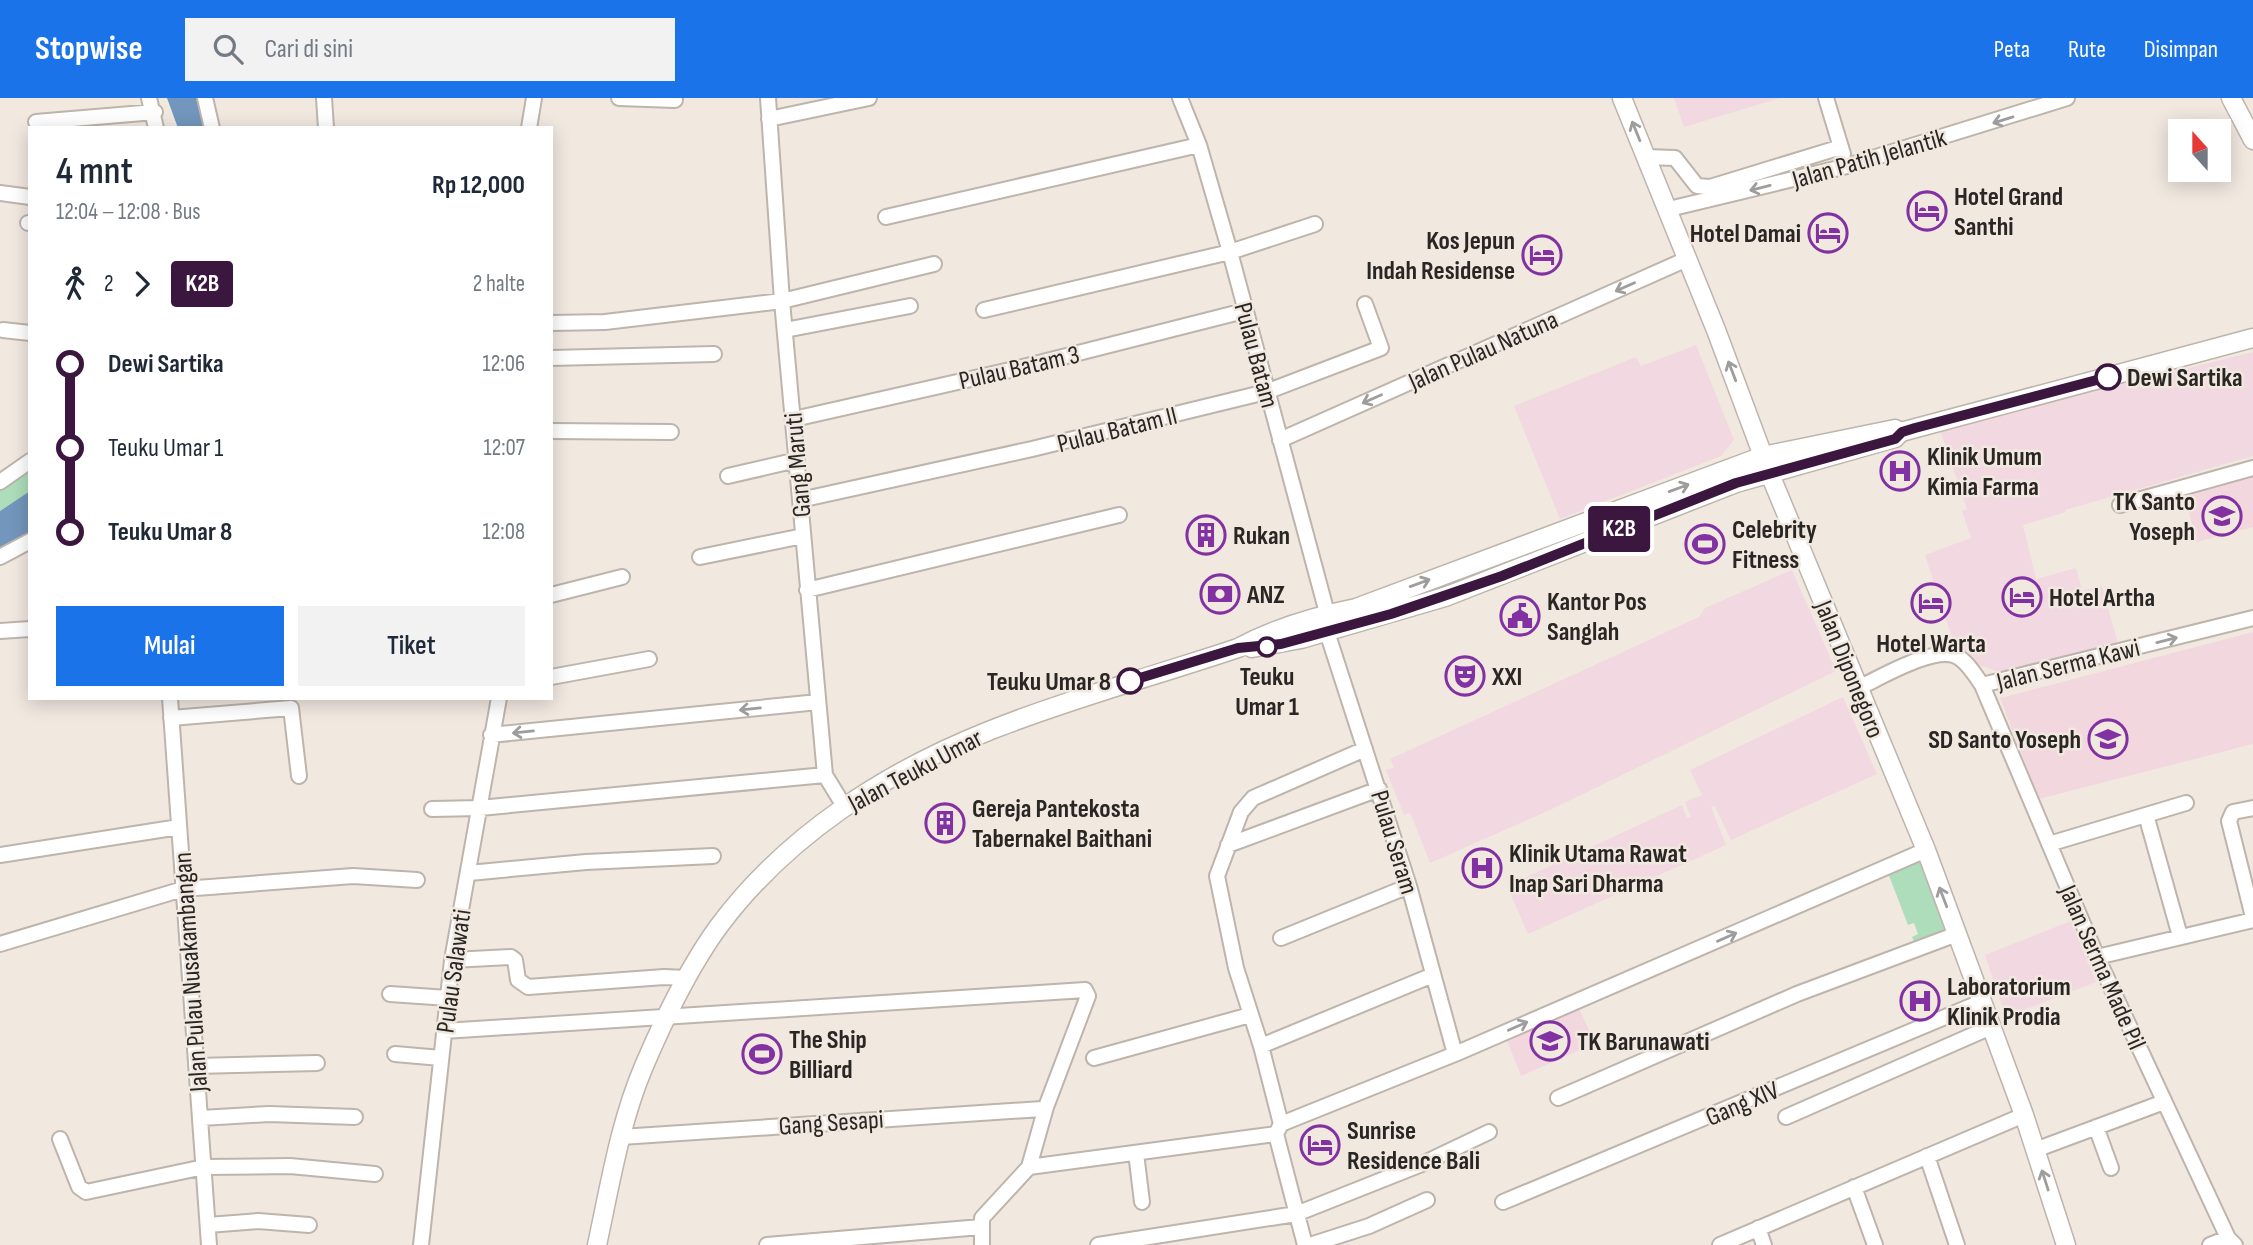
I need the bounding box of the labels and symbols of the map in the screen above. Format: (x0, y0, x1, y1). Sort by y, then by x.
one-way arrow (1992, 114, 2014, 127)
north arrow (2168, 119, 2231, 182)
one-way arrow (1628, 121, 1641, 142)
street label: Jalan Patih Jelantik (1788, 123, 1950, 196)
one-way arrow (1749, 182, 1772, 195)
place label: Hotel Grand Santhi (1954, 182, 2063, 243)
hotel icon: Hotel Grand Santhi (1906, 190, 1948, 232)
hotel icon: Hotel Damai (1807, 212, 1849, 254)
place label: Hotel Damai (1690, 219, 1801, 250)
place label: Kos Jepun Indah Residense (1366, 226, 1515, 287)
hotel icon: Kos Jepun Indah Residense (1521, 234, 1563, 276)
one-way arrow (1614, 281, 1636, 294)
street label: Pulau Batam (1227, 299, 1284, 411)
street label: Jalan Pulau Natuna (1403, 305, 1563, 399)
street label: Pulau Batam 3 (956, 340, 1083, 397)
one-way arrow (1724, 360, 1737, 382)
place label: Dewi Sartika (2127, 363, 2243, 394)
marker: Dewi Sartika (2095, 364, 2121, 390)
one-way arrow (1362, 393, 1383, 406)
street label: Pulau Batam II (1054, 401, 1181, 460)
street label: Gang Maruti (778, 411, 819, 519)
place label: Klinik Umum Kimia Farma (1927, 442, 2042, 503)
hospital icon: Klinik Umum Kimia Farma (1879, 450, 1921, 492)
one-way arrow (1668, 480, 1690, 493)
place label: TK Santo Yoseph (2113, 487, 2195, 548)
school or university icon: TK Santo Yoseph (2201, 495, 2243, 537)
line badge: K2B (1579, 506, 1659, 552)
building icon: Rukan (1185, 514, 1227, 556)
place label: Celebrity Fitness (1732, 515, 1817, 576)
place label: Rukan (1233, 521, 1290, 552)
sports icon: Celebrity Fitness (1684, 523, 1726, 565)
bank icon: ANZ (1199, 573, 1241, 615)
one-way arrow (1408, 576, 1430, 589)
hotel icon: Hotel Artha (2001, 576, 2043, 618)
place label: ANZ (1246, 580, 1285, 611)
hotel icon: Hotel Warta (1910, 582, 1952, 624)
place label: Hotel Artha (2049, 583, 2155, 614)
place label: Kantor Pos Sanglah (1547, 587, 1647, 648)
public building icon: Kantor Pos Sanglah (1499, 595, 1541, 637)
street label: Jalan Diponegoro (1807, 596, 1890, 743)
place label: Hotel Warta (1876, 629, 1986, 660)
street label: Jalan Serma Kawi (1993, 633, 2143, 698)
one-way arrow (2155, 633, 2178, 646)
marker: Teuku Umar 1 (1257, 637, 1277, 657)
theatre icon: XXI (1444, 655, 1486, 697)
place label: Teuku Umar 1 (1235, 662, 1299, 723)
place label: XXI (1491, 662, 1522, 693)
place label: Teuku Umar 8 (987, 667, 1111, 698)
marker: Teuku Umar 8 (1117, 668, 1143, 694)
one-way arrow (739, 703, 762, 716)
school or university icon: SD Santo Yoseph (2087, 718, 2129, 760)
street label: Jalan Teuku Umar (842, 723, 989, 820)
one-way arrow (513, 725, 535, 738)
place label: SD Santo Yoseph (1928, 725, 2081, 756)
street label: Pulau Seram (1363, 787, 1424, 898)
place label: Gereja Pantekosta Tabernakel Baithani (972, 794, 1152, 855)
building icon: Gereja Pantekosta Tabernakel Baithani (924, 802, 966, 844)
place label: Klinik Utama Rawat Inap Sari Dharma (1509, 839, 1687, 900)
hospital icon: Klinik Utama Rawat Inap Sari Dharma (1461, 847, 1503, 889)
street label: Jalan Pulau Nusakambangan (168, 851, 215, 1094)
street label: Jalan Serma Made Pil (2051, 880, 2152, 1055)
one-way arrow (1936, 887, 1948, 909)
street label: Pulau Salawati (430, 907, 479, 1035)
one-way arrow (1716, 930, 1737, 943)
place label: Laboratorium Klinik Prodia (1947, 972, 2071, 1033)
hospital icon: Laboratorium Klinik Prodia (1899, 980, 1941, 1022)
one-way arrow (1507, 1019, 1528, 1032)
school or university icon: TK Barunawati (1529, 1020, 1571, 1062)
place label: The Ship Billiard (789, 1025, 867, 1086)
place label: TK Barunawati (1577, 1027, 1710, 1058)
sports icon: The Ship Billiard (741, 1033, 783, 1075)
street label: Gang XIV (1701, 1075, 1784, 1134)
street label: Gang Sesapi (778, 1104, 885, 1143)
place label: Sunrise Residence Bali (1347, 1116, 1480, 1177)
hotel icon: Sunrise Residence Bali (1299, 1124, 1341, 1166)
one-way arrow (2038, 1169, 2051, 1191)

